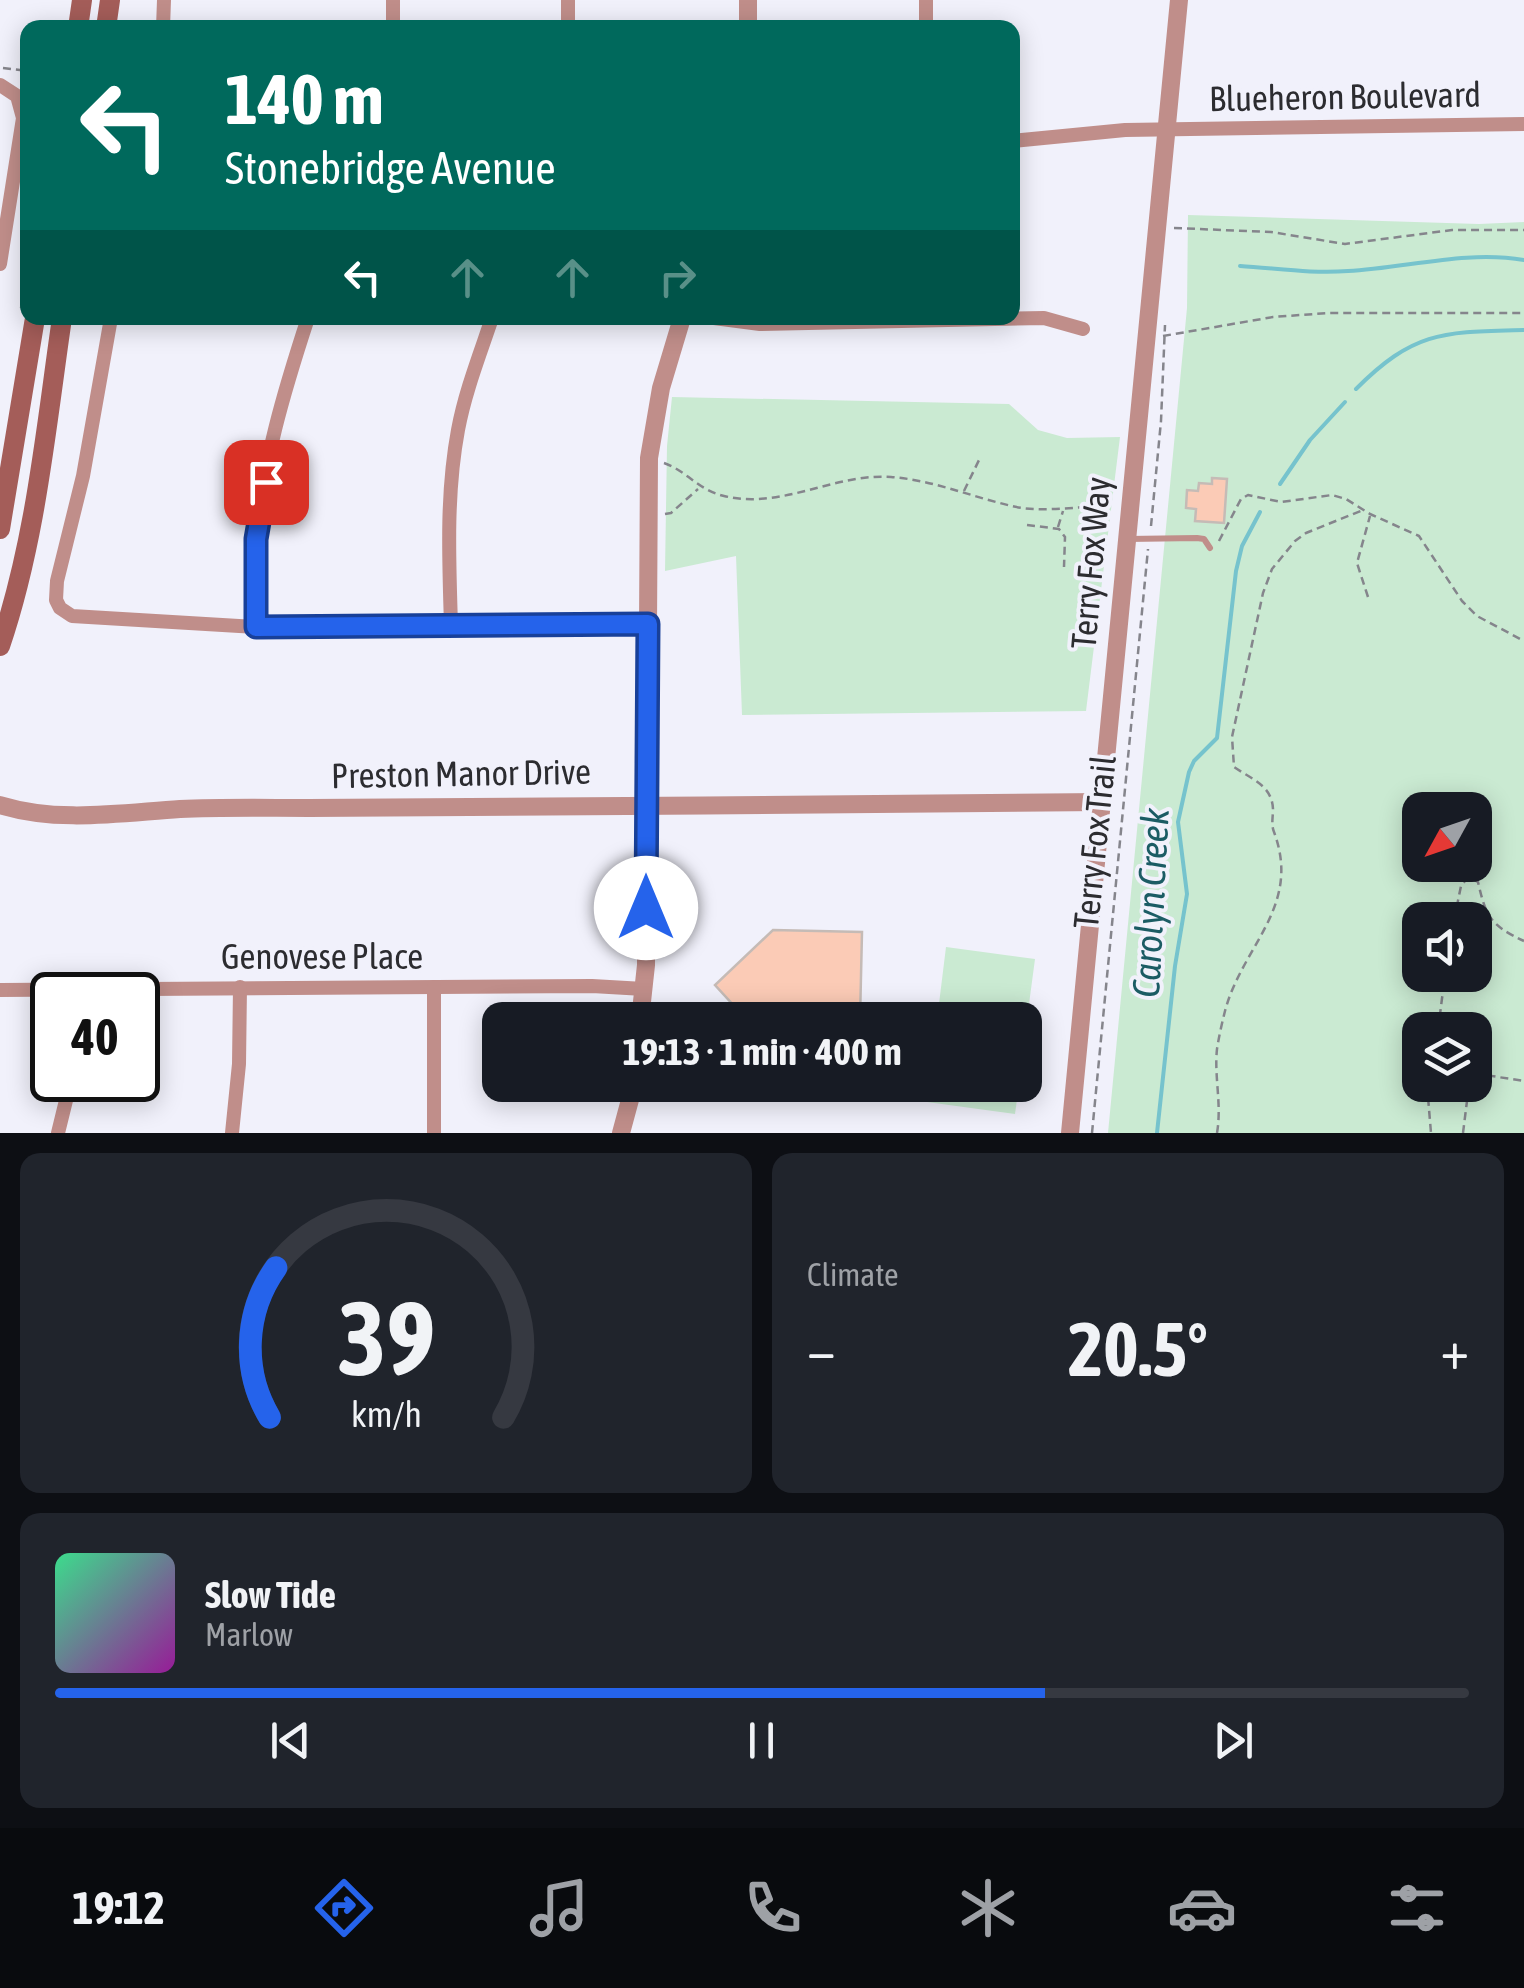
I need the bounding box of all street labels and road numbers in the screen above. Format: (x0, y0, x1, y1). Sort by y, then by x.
street label: Blueheron Boulevard (1209, 74, 1481, 118)
street label: Terry Fox Way (1063, 475, 1117, 651)
street label: Preston Manor Drive (331, 751, 591, 795)
street label: Terry Fox Trail (1065, 753, 1123, 930)
street label: Genovese Place (221, 936, 423, 976)

